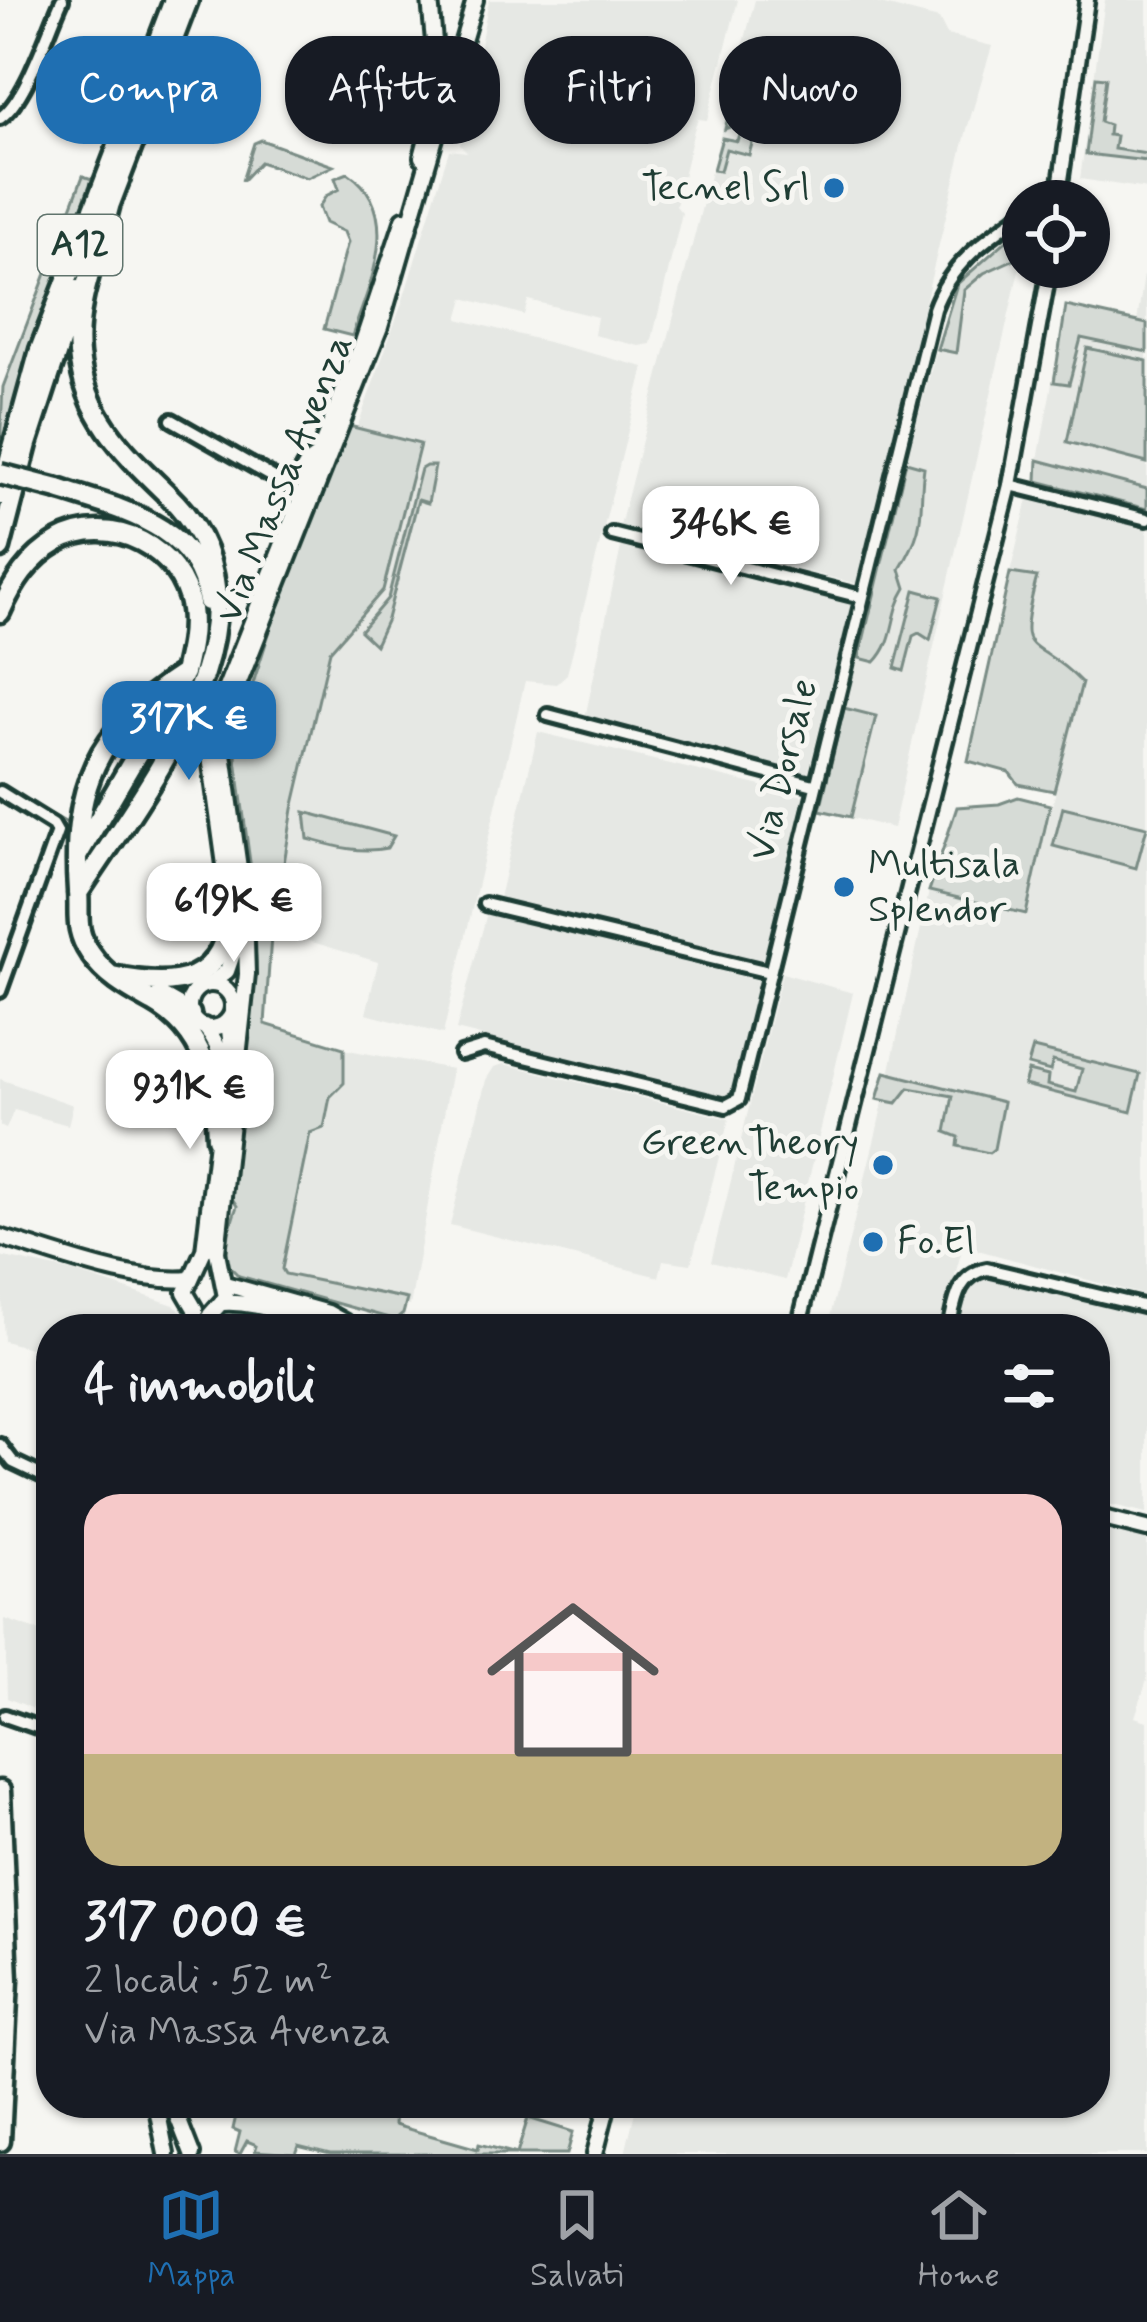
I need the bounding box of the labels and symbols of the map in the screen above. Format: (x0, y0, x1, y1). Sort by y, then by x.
place label: Tecnel Srl (641, 163, 810, 214)
marker: Tecnel Srl (821, 175, 847, 201)
road number: A12 (38, 215, 122, 275)
street label: Via Massa Avenza (204, 327, 366, 631)
pin: 346K € (633, 486, 829, 588)
street label: Via Dorsale (737, 674, 831, 866)
pin: 317K € (91, 681, 287, 783)
place label: Multisala Splendor (868, 840, 1020, 936)
pin: 619K € (136, 863, 332, 965)
marker: Multisala Splendor (831, 874, 857, 900)
pin: 931K € (92, 1050, 288, 1152)
place label: GreenTheory Tempio (641, 1118, 859, 1214)
marker: GreenTheory Tempio (870, 1152, 896, 1178)
place label: Fo.El (897, 1217, 975, 1268)
marker: Fo.El (860, 1229, 886, 1255)

